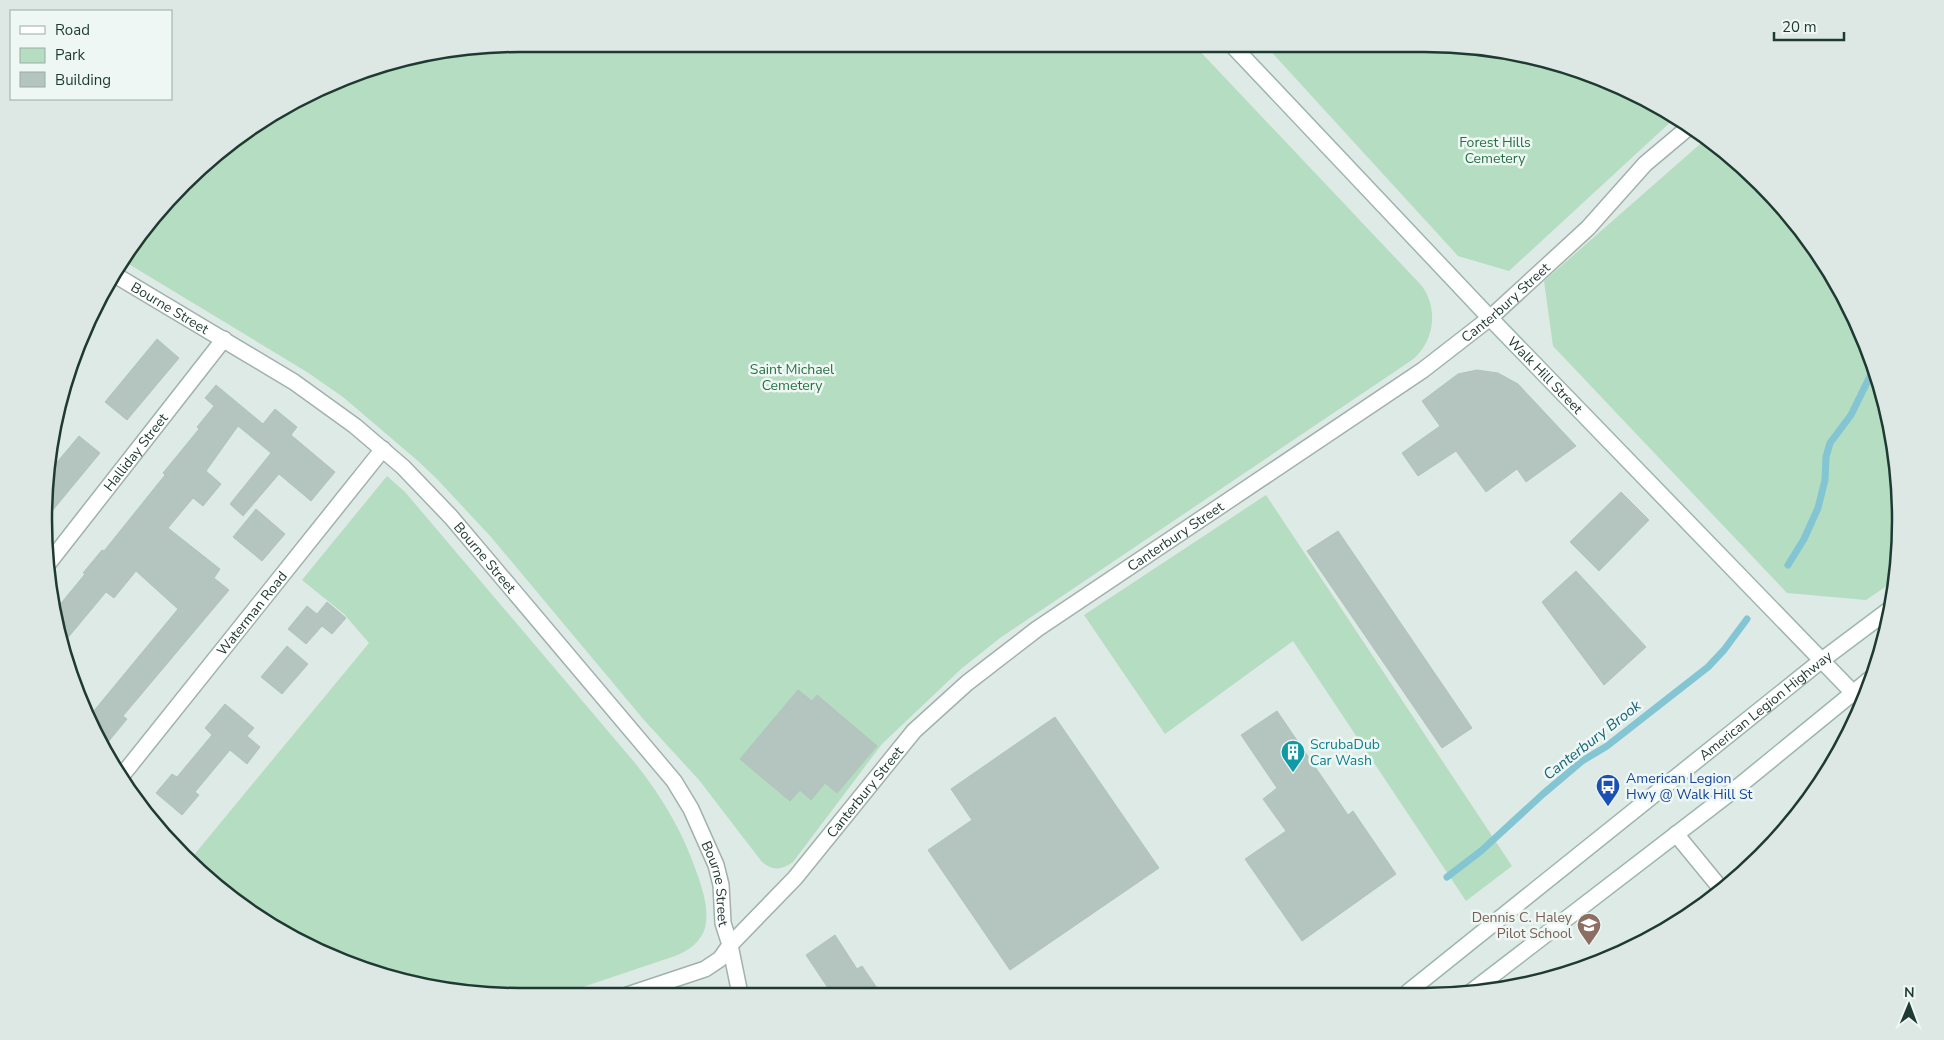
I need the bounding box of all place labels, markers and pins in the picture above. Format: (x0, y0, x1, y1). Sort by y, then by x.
place label: ScrubaDub Car Wash (1310, 735, 1380, 770)
building icon: ScrubaDub Car Wash (1280, 739, 1306, 773)
place label: American Legion Hwy @ Walk Hill St (1626, 769, 1752, 804)
bus stop icon: American Legion Hwy @ Walk Hill St (1595, 773, 1621, 807)
place label: Dennis C. Haley Pilot School (1472, 908, 1573, 943)
school or university icon: Dennis C. Haley Pilot School (1576, 912, 1602, 946)

